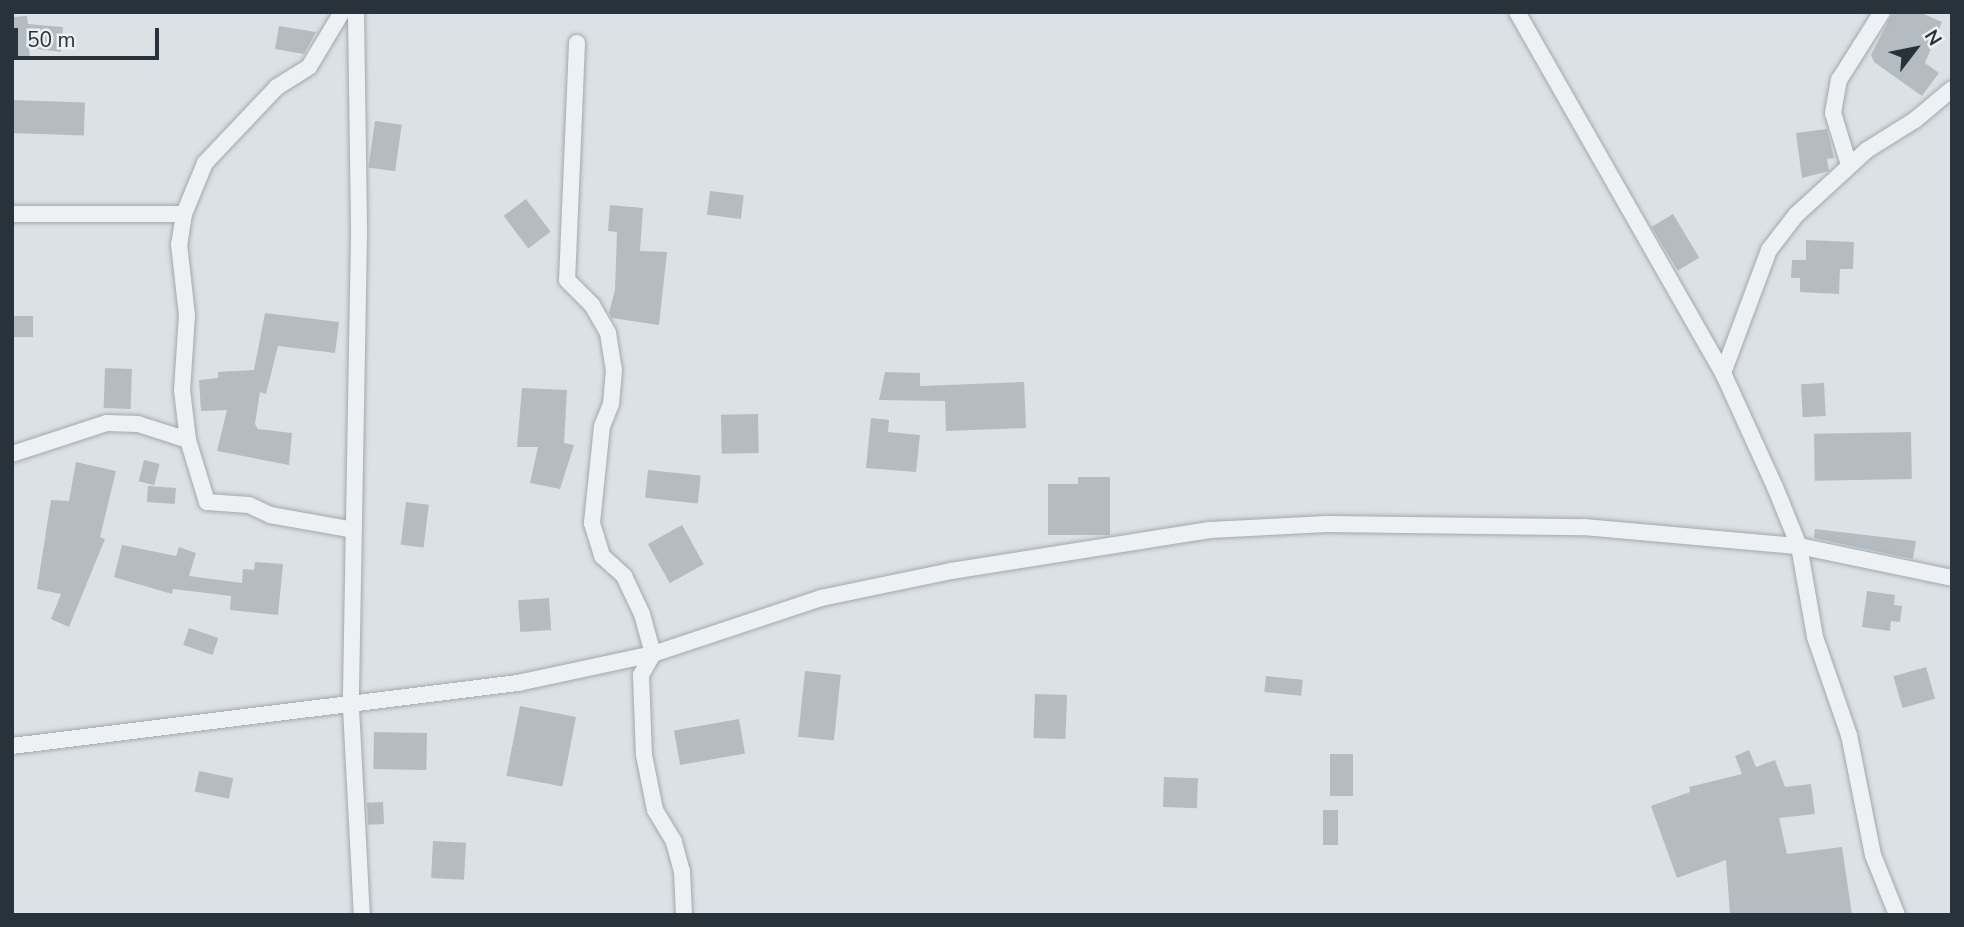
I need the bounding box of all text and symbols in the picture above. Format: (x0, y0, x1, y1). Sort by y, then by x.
scale bar (18, 14, 163, 58)
north arrow (1880, 14, 1950, 84)
text: N (1918, 25, 1948, 51)
text: 50 m (27, 26, 76, 54)

